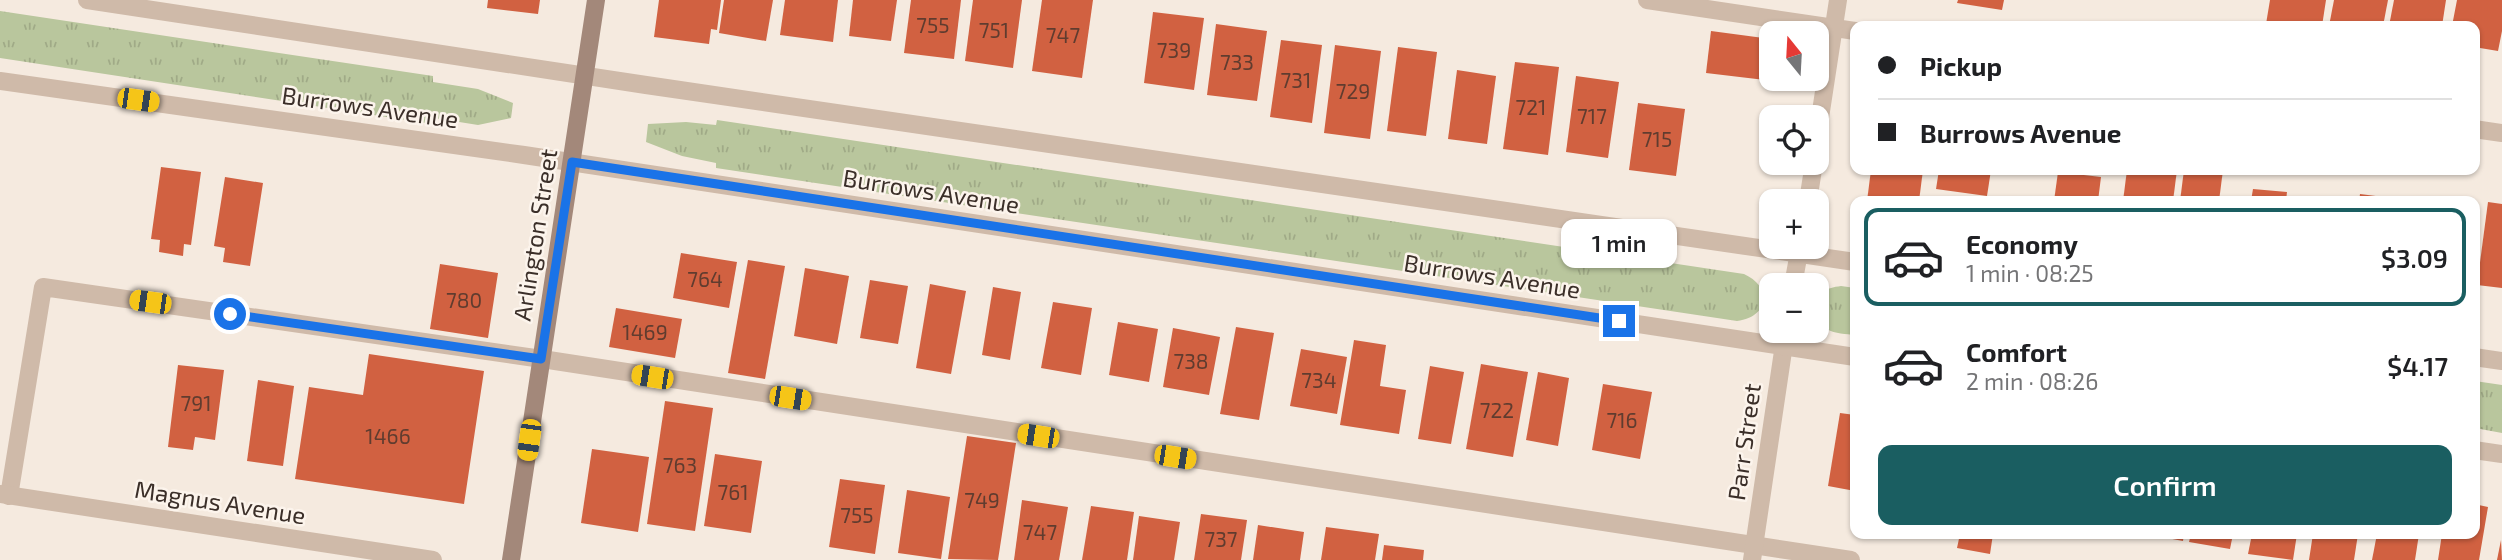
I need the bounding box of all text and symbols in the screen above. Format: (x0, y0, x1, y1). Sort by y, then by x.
house number: 755 (916, 12, 950, 37)
house number: 751 (979, 17, 1009, 42)
north arrow (1759, 21, 1829, 91)
map controls (1759, 21, 1829, 343)
house number: 747 (1046, 22, 1080, 47)
house number: 739 (1157, 37, 1191, 62)
house number: 733 (1220, 49, 1254, 74)
text: Pickup (1920, 50, 2002, 81)
house number: 731 (1281, 67, 1311, 92)
house number: 729 (1336, 78, 1370, 103)
street label: Burrows Avenue (280, 80, 460, 133)
car (116, 87, 161, 113)
house number: 721 (1516, 94, 1546, 119)
house number: 717 (1577, 103, 1607, 128)
button: locate (1759, 105, 1829, 175)
text: Burrows Avenue (1920, 117, 2121, 148)
house number: 715 (1642, 126, 1672, 151)
street label: Arlington Street (507, 147, 562, 323)
street label: Burrows Avenue (841, 162, 1022, 219)
button: + (1759, 189, 1829, 259)
callout: 1 min (1561, 219, 1677, 268)
icon: car (1882, 226, 1945, 289)
text: Economy (1966, 228, 2078, 259)
text: 1 min (1592, 229, 1646, 257)
text: $3.09 (2381, 242, 2448, 273)
street label: Burrows Avenue (1402, 247, 1583, 304)
text: 1 min · 08:25 (1966, 259, 2094, 287)
house number: 764 (687, 266, 723, 291)
button: − (1759, 273, 1829, 343)
house number: 780 (446, 287, 482, 312)
car (128, 289, 173, 315)
route start (214, 298, 246, 330)
route end (1603, 305, 1635, 337)
house number: 1469 (622, 319, 668, 344)
icon: car (1882, 334, 1945, 397)
text: Comfort (1966, 336, 2067, 367)
house number: 738 (1173, 348, 1209, 373)
text: $4.17 (2387, 350, 2448, 381)
car (630, 363, 675, 391)
house number: 734 (1301, 367, 1337, 392)
text: 2 min · 08:26 (1966, 367, 2098, 395)
street label: Parr Street (1721, 381, 1766, 502)
car (768, 384, 813, 412)
house number: 791 (180, 390, 212, 415)
house number: 722 (1480, 397, 1514, 422)
house number: 716 (1606, 407, 1638, 432)
car (516, 418, 543, 462)
car (1016, 422, 1061, 450)
house number: 1466 (365, 423, 411, 448)
car (1153, 443, 1198, 471)
button: Confirm (1878, 445, 2452, 525)
house number: 763 (663, 452, 697, 477)
street label: Magnus Avenue (133, 474, 308, 529)
house number: 761 (717, 479, 749, 504)
house number: 749 (964, 487, 1000, 512)
house number: 755 (840, 502, 874, 527)
house number: 747 (1023, 519, 1057, 544)
house number: 737 (1204, 526, 1238, 551)

